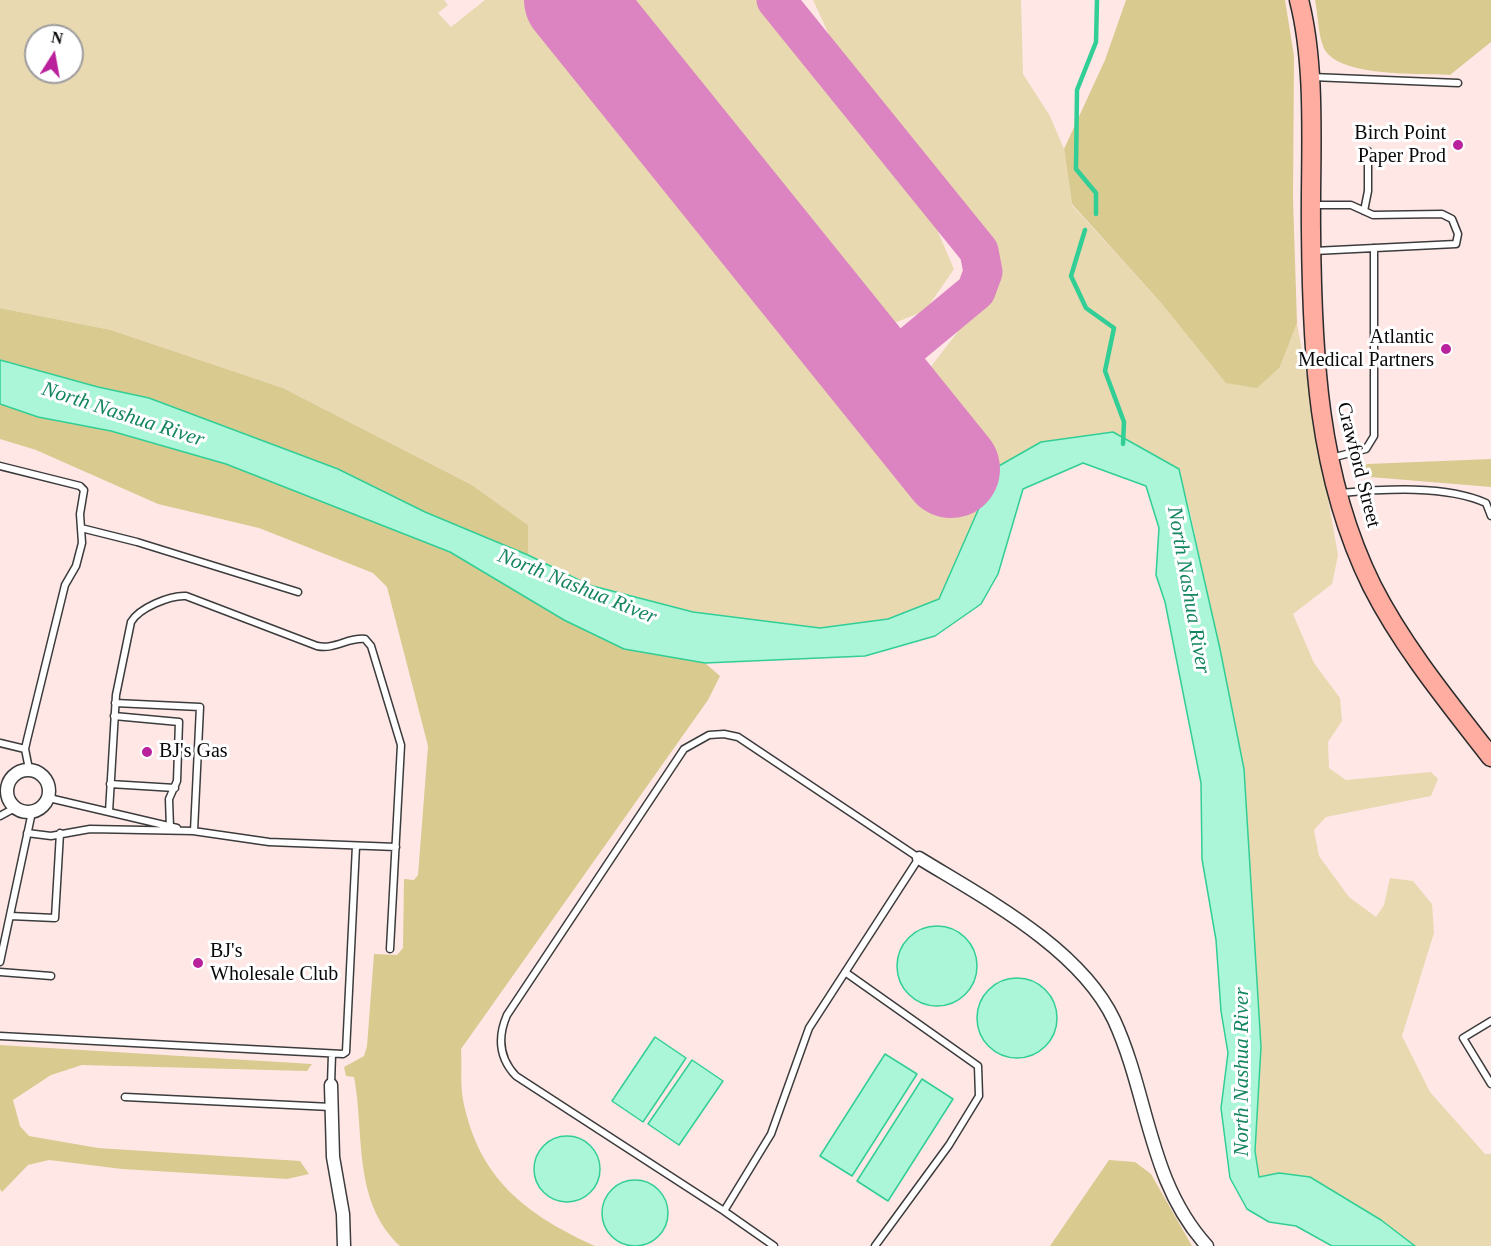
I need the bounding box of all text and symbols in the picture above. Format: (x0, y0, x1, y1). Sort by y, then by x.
north arrow (24, 24, 84, 84)
text: N (50, 28, 64, 47)
place label: Birch Point Paper Prod (1354, 122, 1446, 169)
marker: Birch Point Paper Prod (1451, 138, 1465, 152)
place label: Atlantic Medical Partners (1298, 326, 1434, 373)
marker: Atlantic Medical Partners (1439, 342, 1453, 356)
water label: North Nashua River (39, 377, 207, 453)
street label: Crawford Street (1331, 400, 1385, 530)
water label: North Nashua River (1161, 505, 1215, 675)
water label: North Nashua River (494, 544, 660, 630)
place label: BJ's Gas (159, 740, 228, 764)
marker: BJ's Gas (140, 745, 154, 759)
place label: BJ's Wholesale Club (210, 940, 338, 987)
marker: BJ's Wholesale Club (191, 956, 205, 970)
water label: North Nashua River (1229, 987, 1255, 1157)

